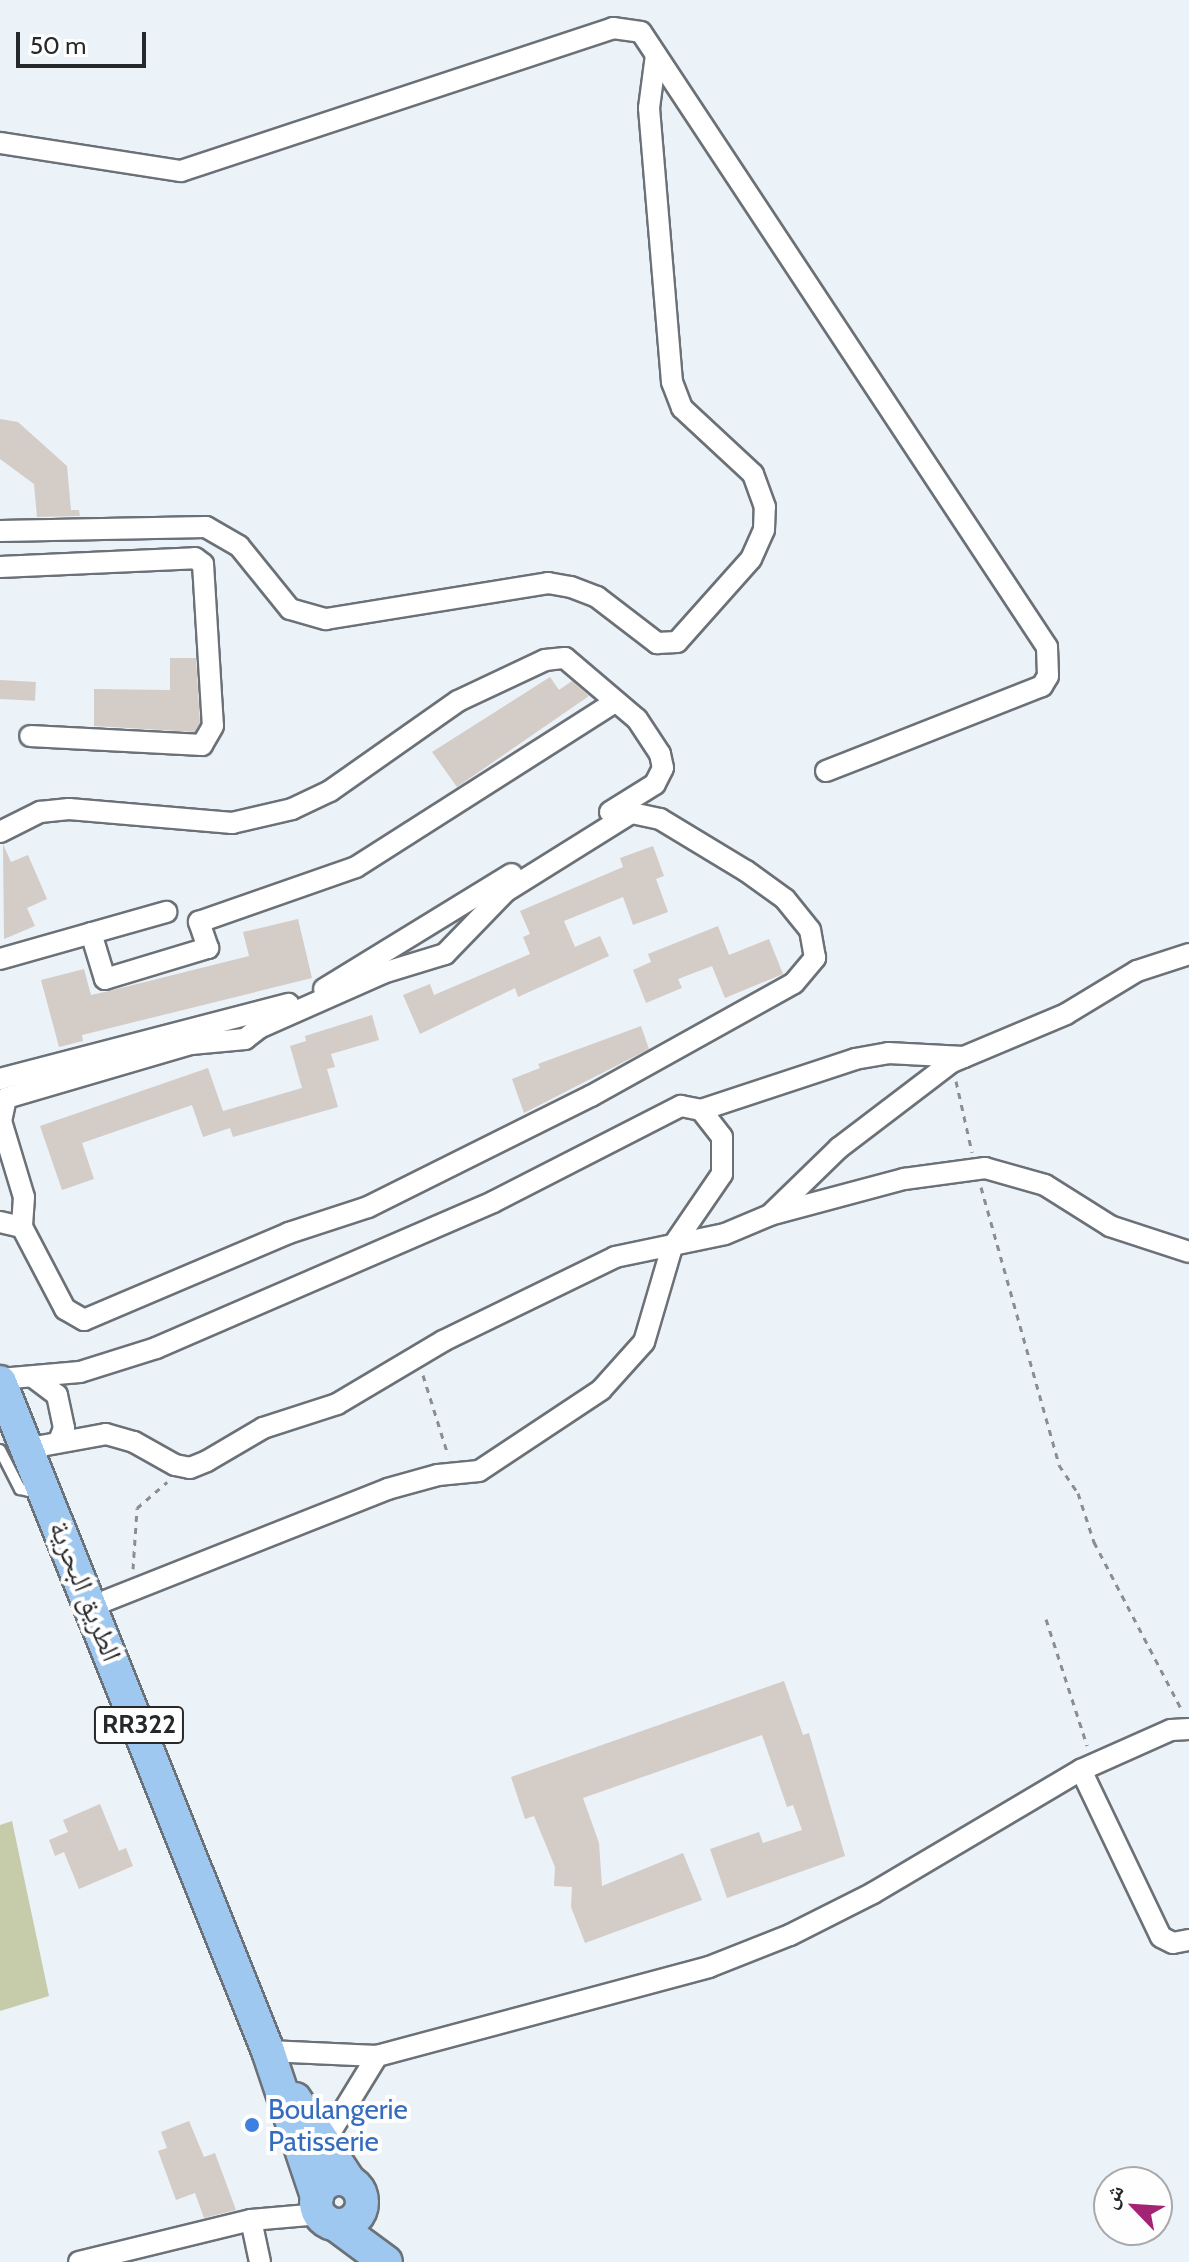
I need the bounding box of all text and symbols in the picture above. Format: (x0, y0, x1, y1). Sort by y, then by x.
scale bar (20, 16, 150, 66)
text: 50 m (30, 31, 86, 60)
street label: الطريق البحرية (43, 1516, 129, 1666)
road number: RR322 (93, 1703, 185, 1747)
place label: Boulangerie Patisserie (268, 2092, 408, 2158)
marker: Boulangerie Patisserie (243, 2116, 261, 2134)
north arrow (1093, 2166, 1173, 2246)
text: ش (1095, 2180, 1130, 2213)

